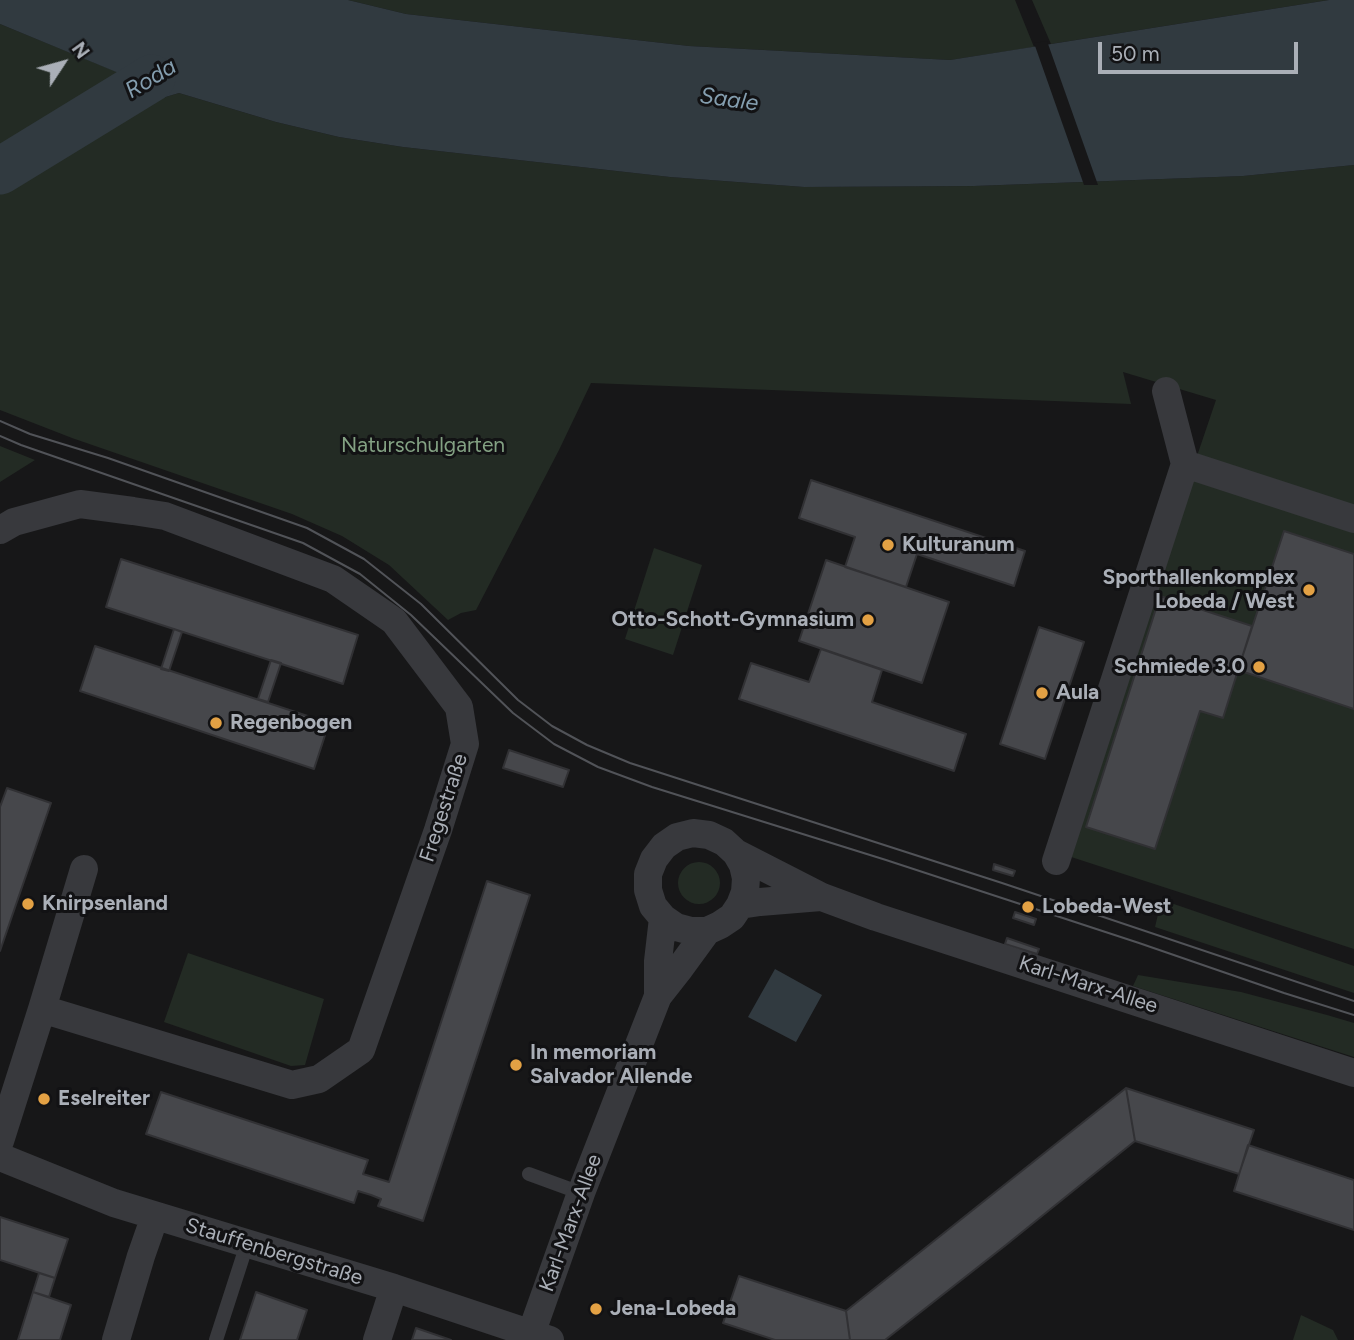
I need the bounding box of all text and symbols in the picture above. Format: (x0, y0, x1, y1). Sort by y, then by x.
north arrow (28, 28, 98, 98)
scale bar (1102, 28, 1302, 72)
text: N (67, 38, 94, 63)
text: 50 m (1111, 41, 1160, 66)
water label: Roda (120, 53, 182, 105)
water label: Saale (698, 82, 760, 118)
park label: Naturschulgarten (341, 433, 505, 459)
place label: Kulturanum (902, 532, 1015, 558)
marker: Kulturanum (880, 537, 896, 553)
place label: Sporthallenkomplex Lobeda / West (1102, 565, 1295, 615)
marker: Sporthallenkomplex Lobeda / West (1301, 582, 1317, 598)
place label: Otto-Schott-Gymnasium (612, 607, 854, 633)
marker: Otto-Schott-Gymnasium (860, 612, 876, 628)
place label: Schmiede 3.0 (1114, 654, 1245, 680)
marker: Schmiede 3.0 (1251, 659, 1267, 675)
place label: Aula (1056, 680, 1099, 706)
marker: Aula (1034, 685, 1050, 701)
place label: Regenbogen (230, 710, 352, 736)
marker: Regenbogen (208, 715, 224, 731)
street label: Fregestraße (415, 751, 473, 865)
place label: Knirpsenland (42, 891, 168, 917)
place label: Lobeda-West (1042, 894, 1172, 920)
marker: Knirpsenland (20, 896, 36, 912)
marker: Lobeda-West (1020, 899, 1036, 915)
street label: Karl-Marx-Allee (1015, 951, 1161, 1019)
place label: In memoriam Salvador Allende (530, 1040, 692, 1090)
marker: In memoriam Salvador Allende (508, 1057, 524, 1073)
place label: Eselreiter (58, 1086, 150, 1112)
marker: Eselreiter (36, 1091, 52, 1107)
street label: Karl-Marx-Allee (534, 1151, 608, 1295)
street label: Stauffenbergstraße (182, 1213, 366, 1291)
place label: Jena-Lobeda (610, 1296, 736, 1322)
marker: Jena-Lobeda (588, 1301, 604, 1317)

